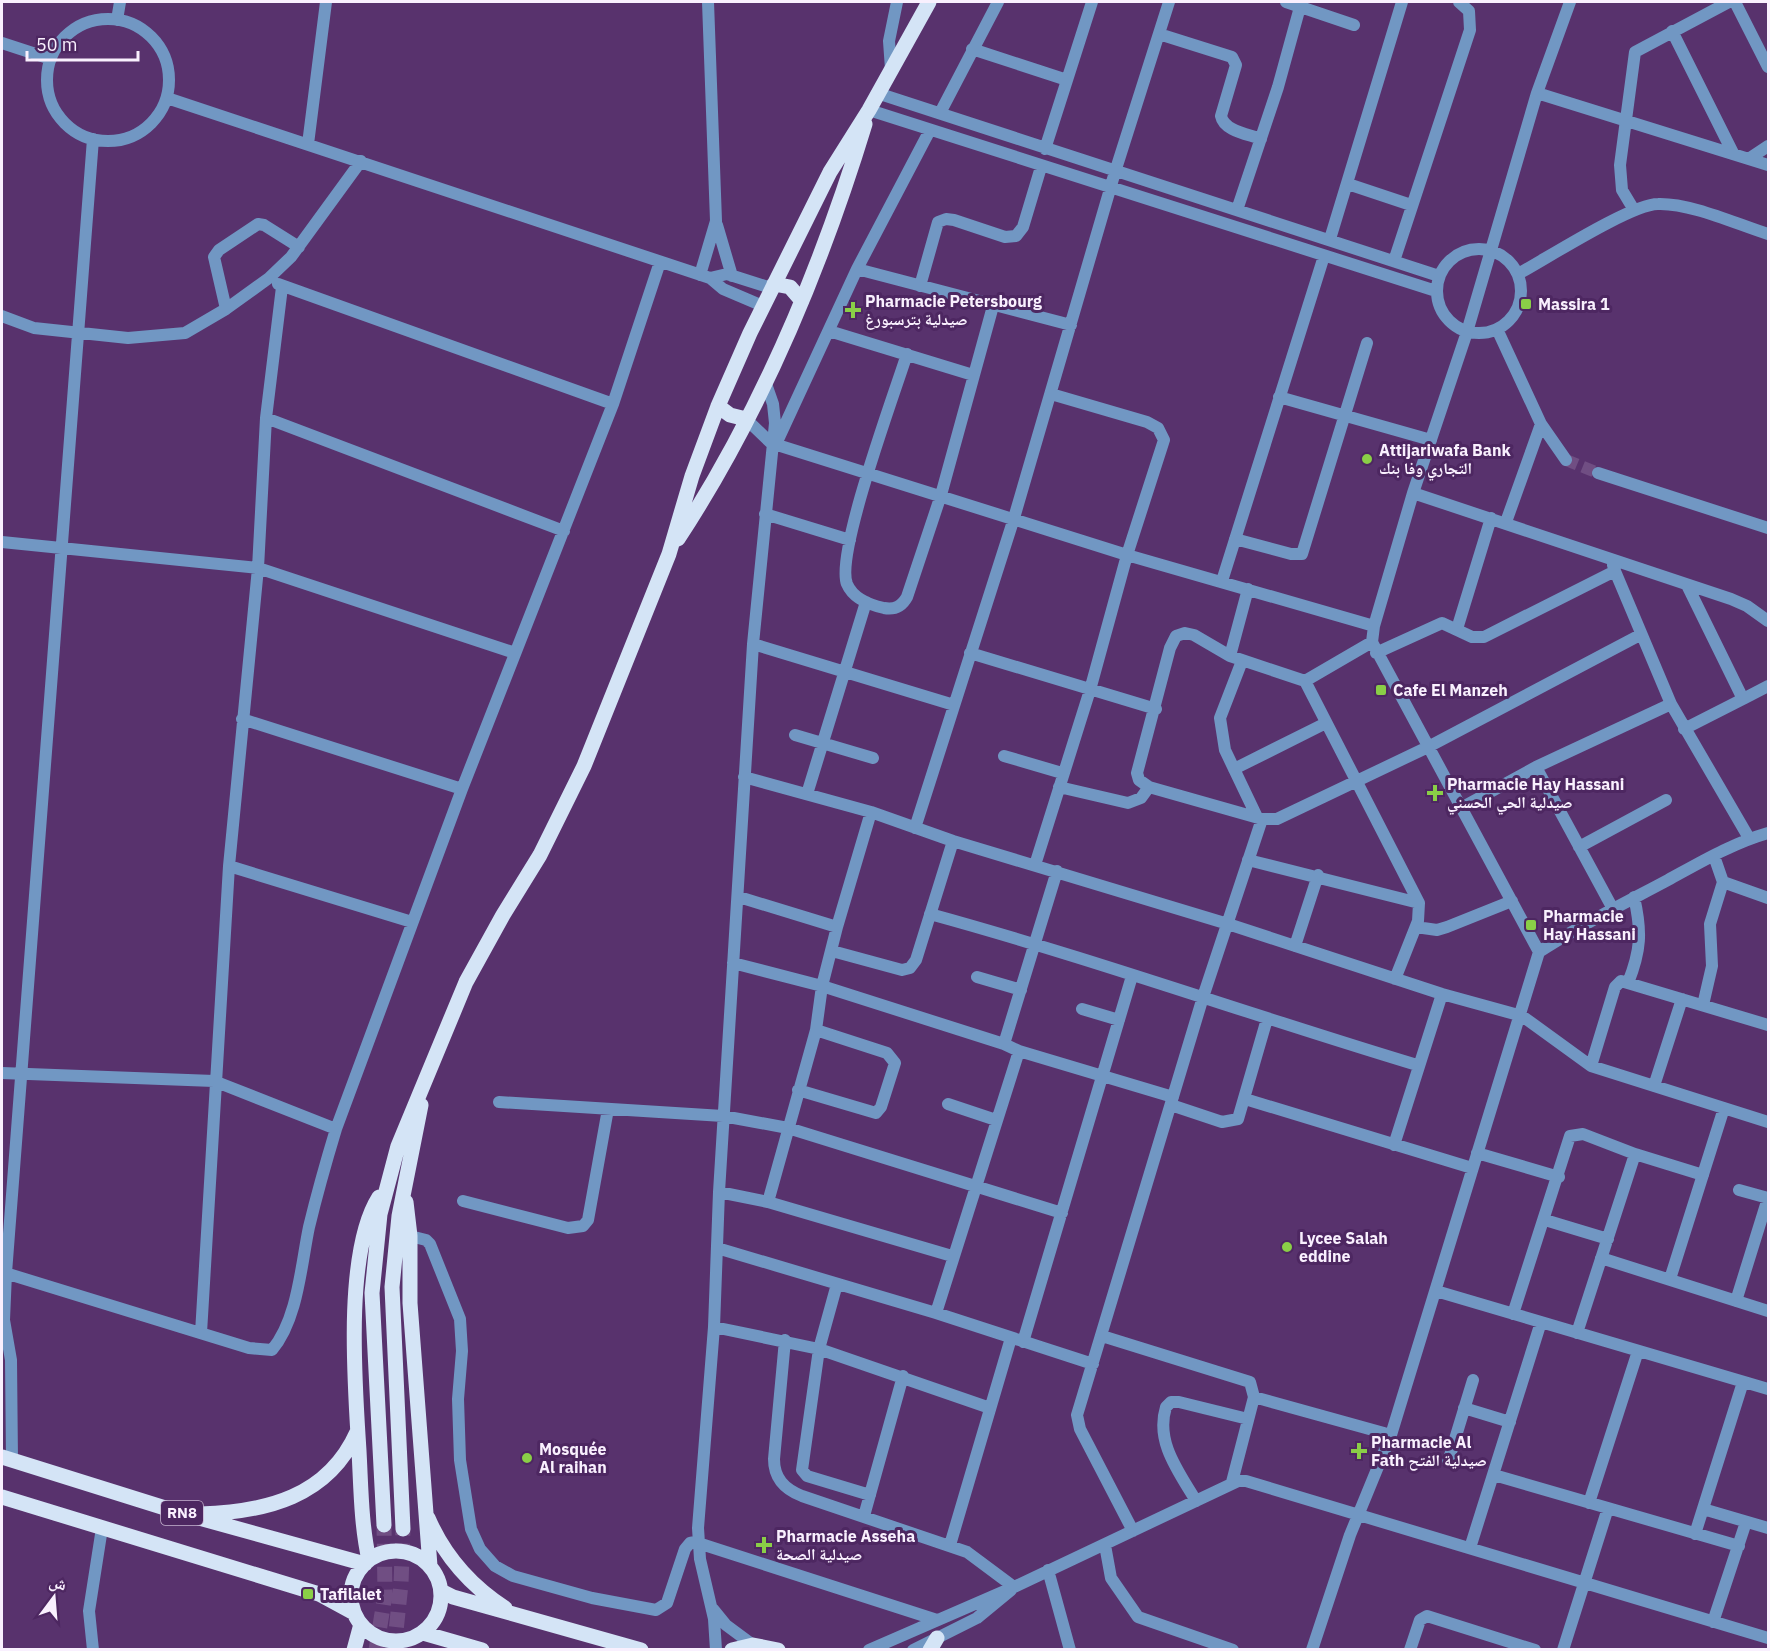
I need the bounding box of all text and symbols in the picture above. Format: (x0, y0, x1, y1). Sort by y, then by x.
scale bar (27, 24, 138, 62)
text: 50 m (36, 33, 78, 56)
place label: Pharmacie Petersbourg صيدلية بترسبورغ (865, 291, 1042, 330)
place label: Massira 1 (1538, 294, 1610, 314)
marker: Massira 1 (1519, 297, 1533, 311)
marker: Pharmacie Petersbourg صيدلية بترسبورغ (846, 303, 860, 317)
place label: Attijariwafa Bank التجاري وفا بنك (1379, 440, 1511, 481)
marker: Attijariwafa Bank التجاري وفا بنك (1360, 452, 1374, 466)
place label: Cafe El Manzeh (1393, 680, 1508, 700)
marker: Cafe El Manzeh (1374, 683, 1388, 697)
place label: Pharmacie Hay Hassani صيدلية الحي الحسني (1447, 774, 1624, 815)
marker: Pharmacie Hay Hassani صيدلية الحي الحسني (1428, 786, 1442, 800)
place label: Pharmacie Hay Hassani (1543, 906, 1636, 944)
marker: Pharmacie Hay Hassani (1524, 918, 1538, 932)
place label: Lycee Salah eddine (1299, 1228, 1388, 1266)
marker: Lycee Salah eddine (1280, 1240, 1294, 1254)
place label: Pharmacie Al Fath صيدلية الفتح (1371, 1432, 1487, 1471)
place label: Mosquée Al raihan (539, 1439, 607, 1477)
marker: Pharmacie Al Fath صيدلية الفتح (1352, 1444, 1366, 1458)
marker: Mosquée Al raihan (520, 1451, 534, 1465)
road number: RN8 (161, 1501, 203, 1525)
place label: Pharmacie Asseha صيدلية الصحة (776, 1526, 915, 1564)
marker: Pharmacie Asseha صيدلية الصحة (757, 1538, 771, 1552)
north arrow (24, 1567, 84, 1627)
text: ش (47, 1571, 69, 1595)
place label: Tafilalet (320, 1584, 382, 1604)
marker: Tafilalet (301, 1587, 315, 1601)

